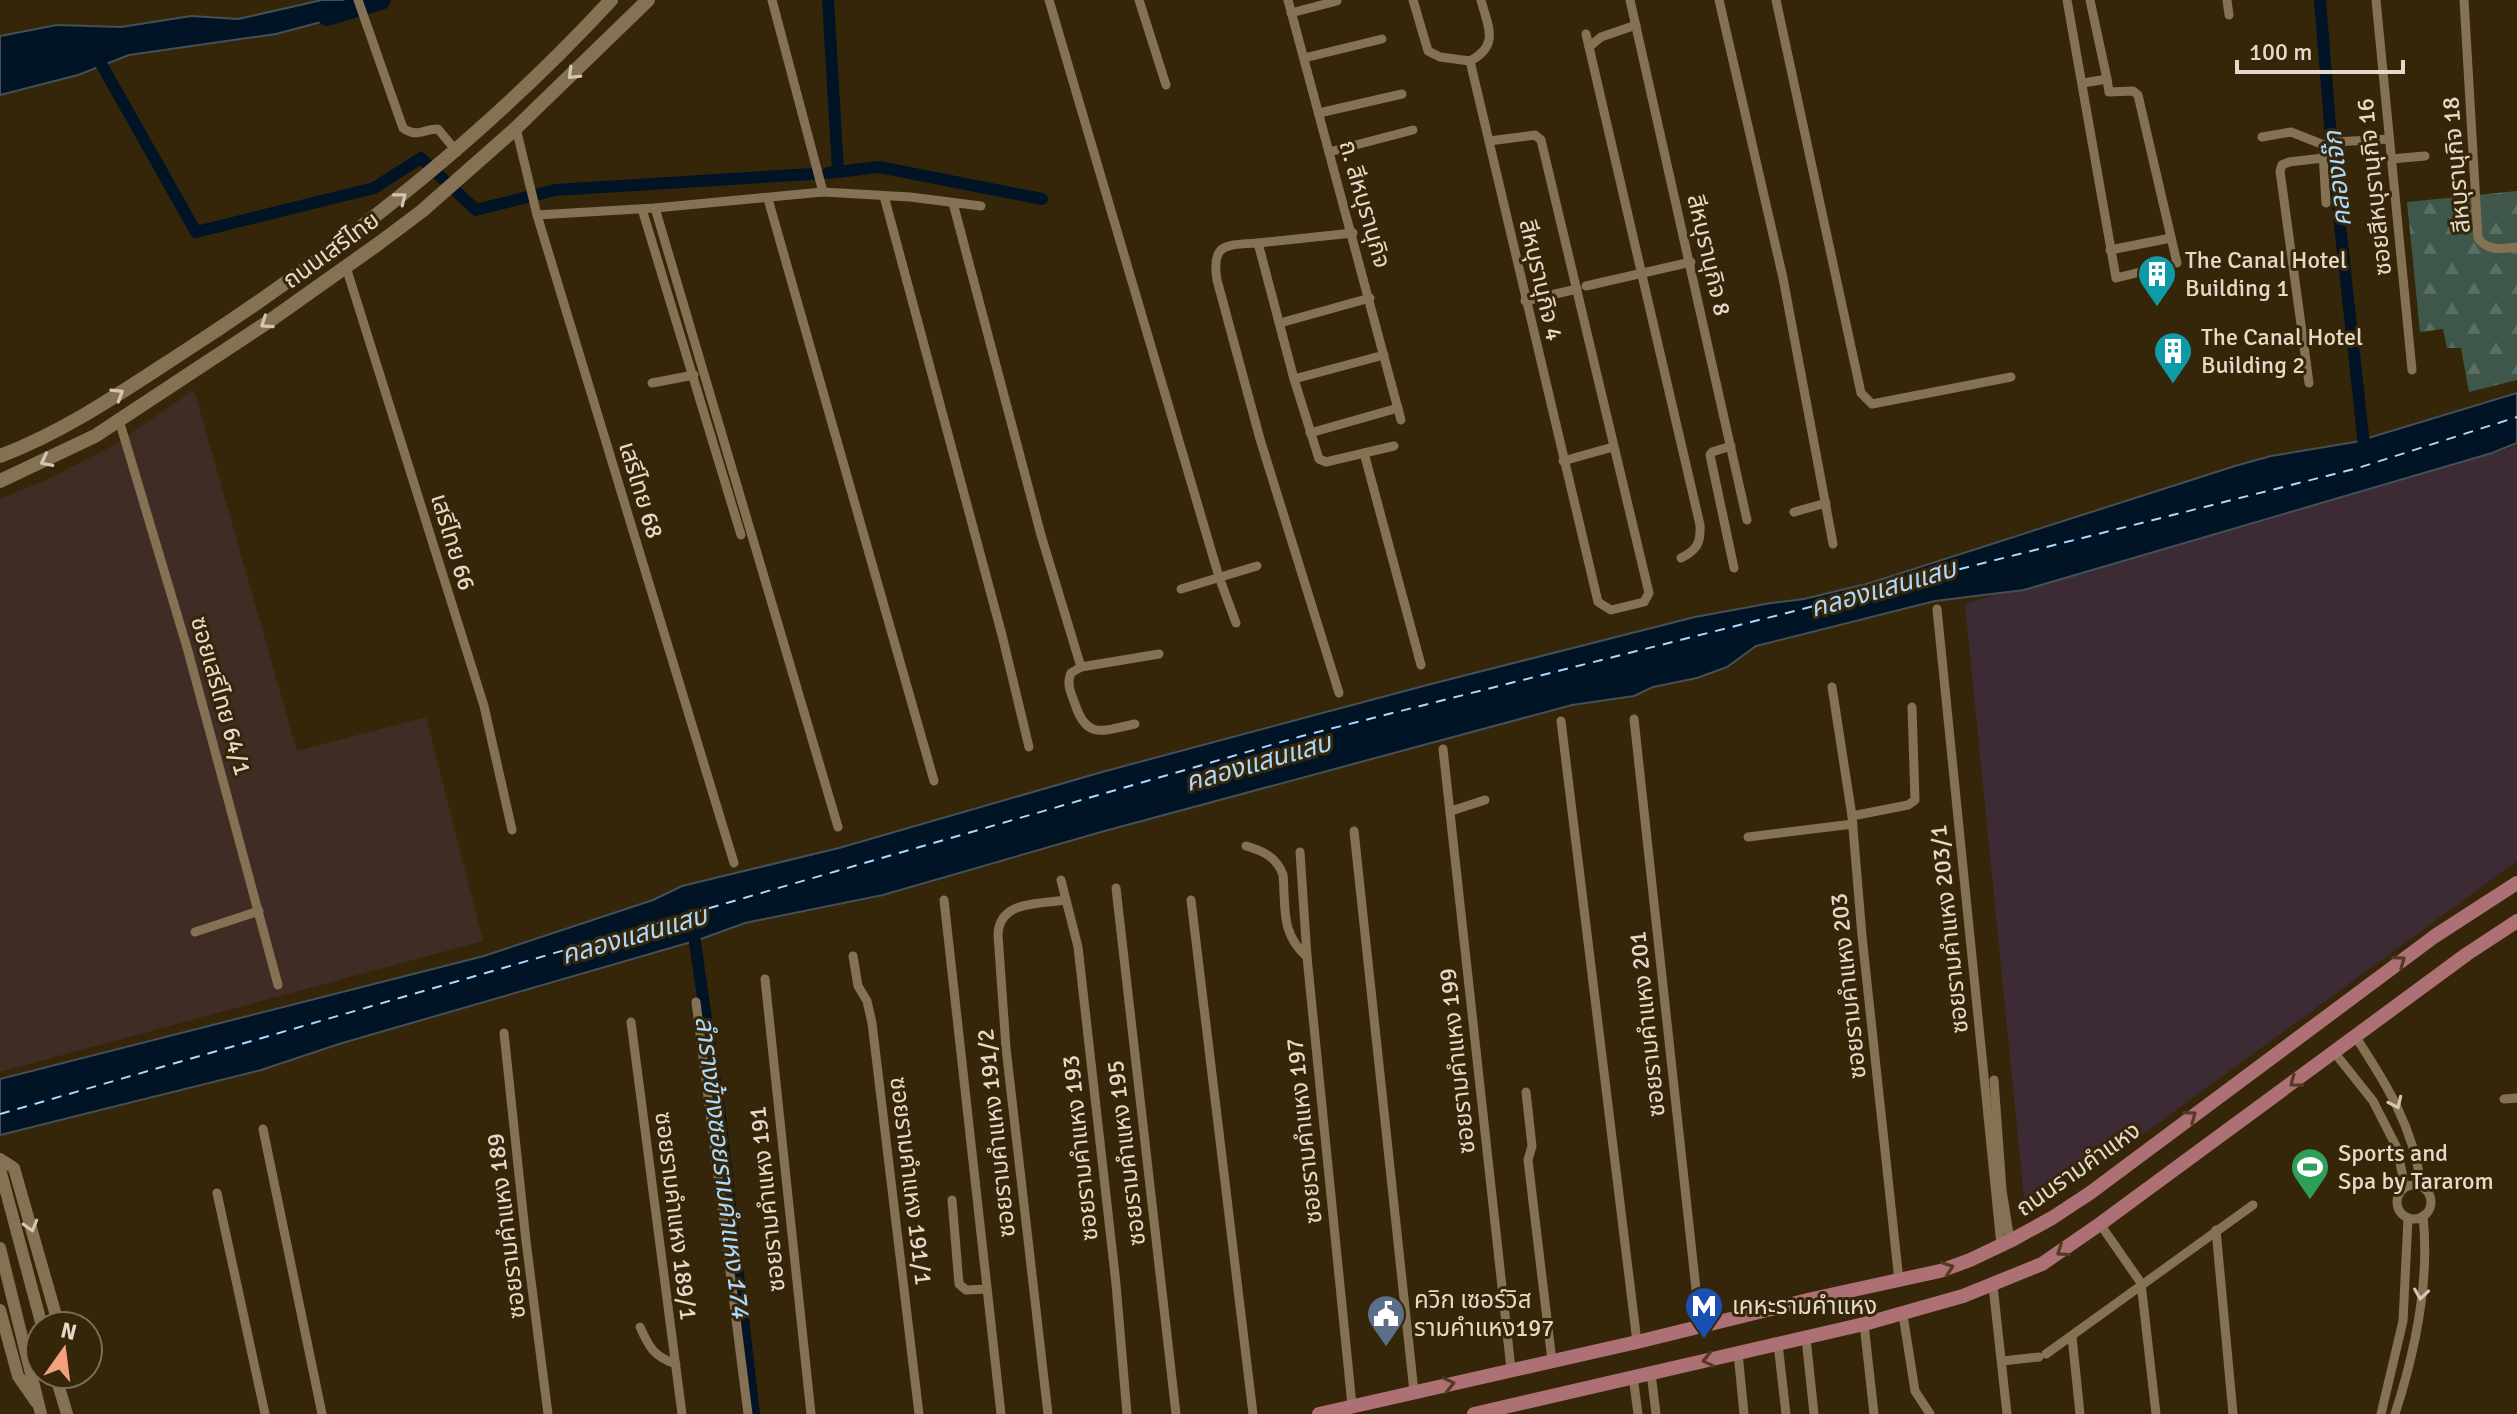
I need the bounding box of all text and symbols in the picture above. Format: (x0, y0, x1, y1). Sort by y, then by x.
scale bar (2237, 24, 2403, 74)
text: 100 m (2249, 37, 2312, 67)
one-way arrow (568, 65, 582, 79)
street label: สีหบุรานุกิจ 18 (2435, 96, 2477, 234)
street label: ซอยสีหบุรานุกิจ 16 (2350, 97, 2398, 277)
water label: คลองเจ๊ก (2317, 128, 2359, 228)
street label: ถ. สีหบุรานุกิจ (1332, 137, 1398, 271)
street label: สีหบุรานุกิจ 8 (1680, 191, 1738, 319)
one-way arrow (392, 193, 406, 208)
street label: ถนนเสรีไทย (277, 205, 385, 295)
street label: สีหบุรานุกิจ 4 (1512, 216, 1570, 344)
place label: The Canal Hotel Building 1 (2185, 245, 2347, 303)
building icon: The Canal Hotel Building 1 (2136, 253, 2178, 308)
one-way arrow (260, 313, 274, 328)
place label: The Canal Hotel Building 2 (2201, 322, 2363, 380)
building icon: The Canal Hotel Building 2 (2152, 330, 2194, 385)
one-way arrow (110, 389, 124, 404)
street label: เสรีไทย 68 (612, 438, 670, 542)
one-way arrow (39, 451, 54, 466)
street label: เสรีไทย 66 (424, 490, 482, 594)
water label: คลองแสนแสบ (1807, 552, 1962, 625)
street label: ซอยเสรีไทย 64/1 (184, 613, 258, 779)
water label: คลองแสนแสบ (1182, 726, 1337, 799)
street label: ซอยรามคำแหง 203/1 (1923, 823, 1975, 1035)
street label: ซอยรามคำแหง 203 (1823, 892, 1873, 1080)
water label: คลองแสนแสบ (558, 899, 713, 972)
street label: ซอยรามคำแหง 201 (1622, 930, 1672, 1118)
one-way arrow (2391, 957, 2406, 971)
street label: ซอยรามคำแหง 199 (1432, 967, 1482, 1155)
water label: ลำรางข้างซอยรามคำแหง 174 (688, 1014, 757, 1321)
street label: ซอยรามคำแหง 191/2 (970, 1027, 1022, 1239)
street label: ซอยรามคำแหง 197 (1279, 1037, 1329, 1225)
street label: ซอยรามคำแหง 193 (1055, 1054, 1105, 1242)
street label: ซอยรามคำแหง 195 (1100, 1058, 1152, 1248)
one-way arrow (2289, 1072, 2304, 1086)
street label: ซอยรามคำแหง 191/1 (883, 1075, 939, 1287)
one-way arrow (2386, 1094, 2402, 1109)
street label: ซอยรามคำแหง 191 (742, 1105, 792, 1293)
street label: ซอยรามคำแหง 189/1 (648, 1110, 704, 1322)
one-way arrow (2182, 1112, 2197, 1126)
street label: ถนนรามคำแหง (2010, 1115, 2146, 1223)
street label: ซอยรามคำแหง 189 (480, 1131, 532, 1321)
place label: Sports and Spa by Tararom (2338, 1138, 2494, 1196)
sports icon: Sports and Spa by Tararom (2289, 1146, 2331, 1201)
one-way arrow (22, 1219, 38, 1233)
one-way arrow (2056, 1241, 2070, 1256)
one-way arrow (1940, 1262, 1954, 1278)
place label: ควิก เซอร์วิส รามคำแหง197 (1414, 1285, 1554, 1343)
metro station icon: เคหะรามคำแหง (1683, 1285, 1725, 1340)
one-way arrow (2412, 1288, 2429, 1301)
place label: เคหะรามคำแหง (1732, 1291, 1877, 1321)
public building icon: ควิก เซอร์วิส รามคำแหง197 (1365, 1293, 1407, 1348)
north arrow (24, 1310, 104, 1390)
text: N (58, 1316, 79, 1346)
one-way arrow (1702, 1351, 1715, 1368)
one-way arrow (1442, 1376, 1456, 1393)

